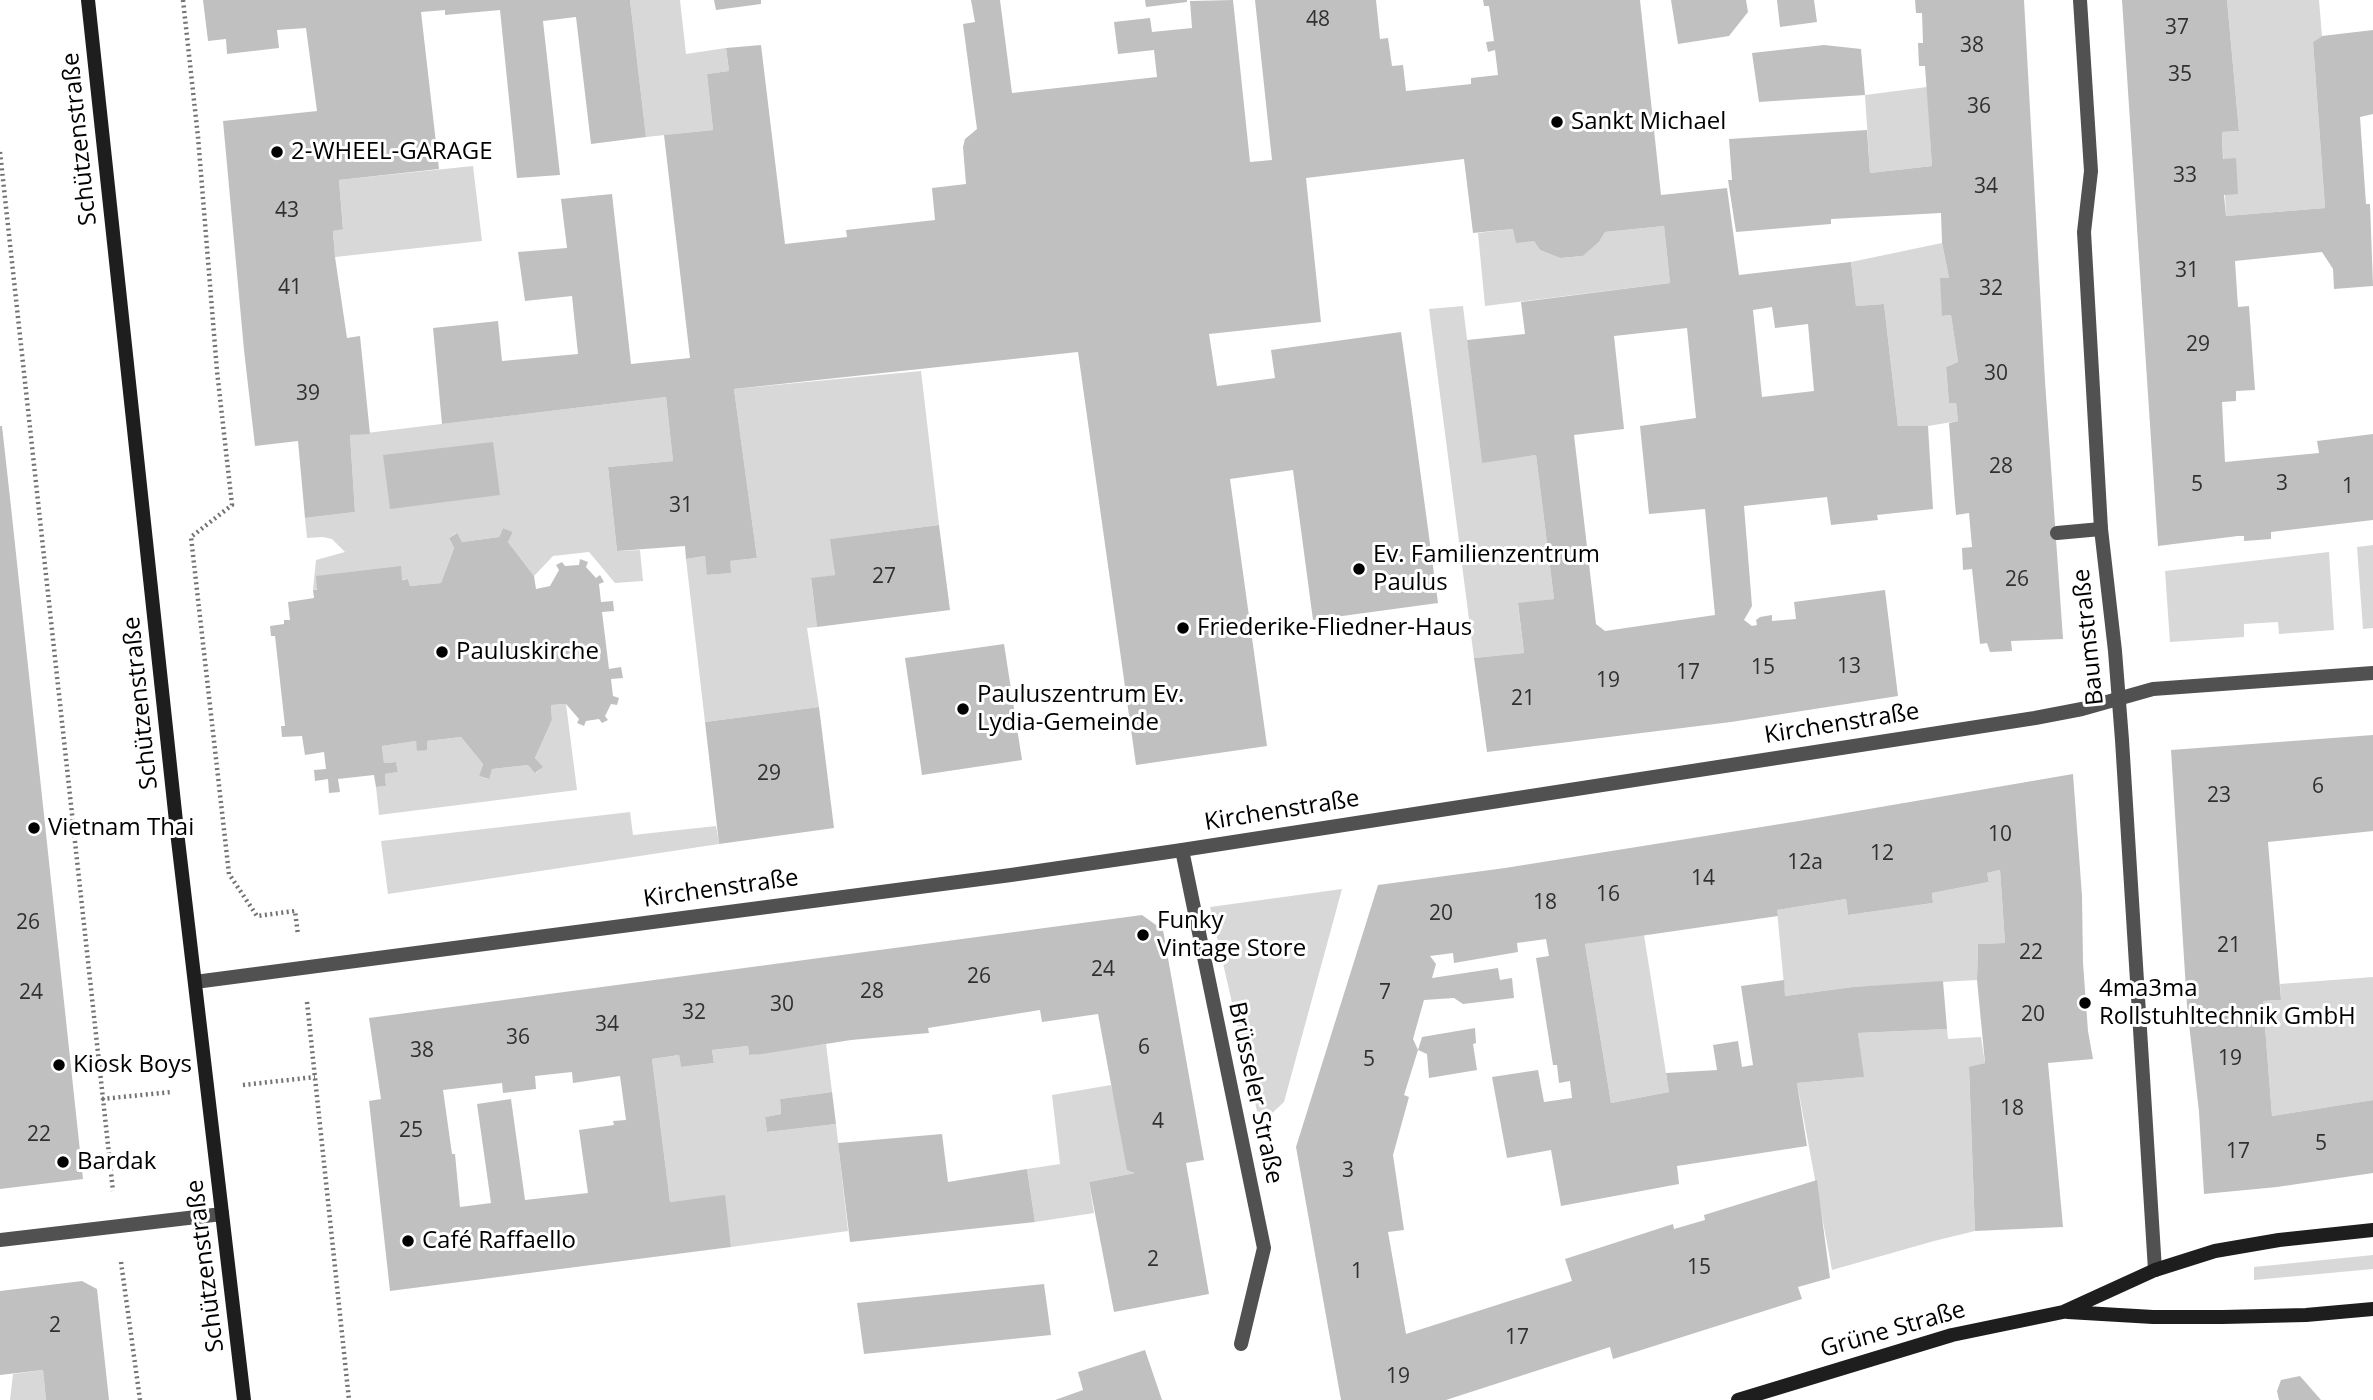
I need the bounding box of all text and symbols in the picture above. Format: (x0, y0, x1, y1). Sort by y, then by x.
house number: 48 (1306, 7, 1330, 33)
house number: 37 (2165, 15, 2189, 41)
house number: 38 (1960, 33, 1984, 59)
street label: Schützenstraße (57, 51, 103, 227)
house number: 35 (2168, 62, 2192, 88)
house number: 36 (1967, 94, 1991, 120)
place label: Sankt Michael (1571, 108, 1726, 136)
marker: Sankt Michael (1549, 114, 1565, 130)
place label: 2-WHEEL-GARAGE (291, 138, 493, 166)
marker: 2-WHEEL-GARAGE (269, 144, 285, 160)
house number: 33 (2173, 163, 2197, 189)
house number: 34 (1974, 174, 1998, 200)
house number: 43 (275, 198, 299, 224)
house number: 31 (2175, 258, 2199, 284)
house number: 41 (278, 275, 302, 301)
house number: 32 (1979, 276, 2003, 302)
house number: 29 (2186, 332, 2210, 358)
house number: 30 (1984, 361, 2008, 387)
house number: 39 (296, 381, 320, 407)
house number: 28 (1989, 454, 2013, 480)
house number: 3 (2276, 471, 2288, 497)
house number: 5 (2191, 472, 2203, 498)
house number: 1 (2342, 474, 2354, 500)
house number: 31 (669, 493, 693, 519)
place label: Ev. Familienzentrum Paulus (1373, 541, 1600, 597)
marker: Ev. Familienzentrum Paulus (1351, 561, 1367, 577)
house number: 27 (872, 564, 896, 590)
house number: 26 (2005, 567, 2029, 593)
street label: Baumstraße (2068, 567, 2110, 707)
place label: Friederike-Fliedner-Haus (1197, 614, 1472, 642)
street label: Schützenstraße (118, 615, 164, 791)
marker: Friederike-Fliedner-Haus (1175, 620, 1191, 636)
place label: Pauluskirche (456, 638, 599, 666)
marker: Pauluskirche (434, 644, 450, 660)
house number: 13 (1837, 654, 1861, 680)
house number: 15 (1751, 655, 1775, 681)
house number: 17 (1676, 660, 1700, 686)
house number: 19 (1596, 668, 1620, 694)
place label: Pauluszentrum Ev. Lydia-Gemeinde (977, 681, 1184, 737)
house number: 21 (1511, 686, 1535, 712)
street label: Kirchenstraße (1762, 698, 1922, 750)
marker: Pauluszentrum Ev. Lydia-Gemeinde (955, 701, 971, 717)
house number: 29 (757, 761, 781, 787)
house number: 6 (2312, 774, 2324, 800)
house number: 23 (2207, 783, 2231, 809)
street label: Kirchenstraße (1202, 785, 1362, 837)
place label: Vietnam Thai (48, 814, 194, 842)
marker: Vietnam Thai (26, 820, 42, 836)
house number: 10 (1988, 822, 2012, 848)
house number: 12 (1870, 841, 1894, 867)
house number: 12a (1787, 850, 1823, 876)
street label: Kirchenstraße (641, 864, 801, 914)
house number: 14 (1691, 866, 1715, 892)
house number: 16 (1596, 882, 1620, 908)
house number: 18 (1533, 890, 1557, 916)
house number: 20 (1429, 901, 1453, 927)
place label: Funky Vintage Store (1157, 907, 1306, 963)
house number: 26 (16, 910, 40, 936)
marker: Funky Vintage Store (1135, 927, 1151, 943)
house number: 21 (2217, 933, 2241, 959)
house number: 22 (2019, 940, 2043, 966)
house number: 24 (1091, 957, 1115, 983)
house number: 26 (967, 964, 991, 990)
place label: 4ma3ma Rollstuhltechnik GmbH (2099, 975, 2356, 1031)
house number: 28 (860, 979, 884, 1005)
house number: 24 (19, 980, 43, 1006)
house number: 7 (1379, 980, 1391, 1006)
house number: 30 (770, 992, 794, 1018)
marker: 4ma3ma Rollstuhltechnik GmbH (2077, 995, 2093, 1011)
street label: Brüsseler Straße (1222, 999, 1288, 1187)
house number: 32 (682, 1000, 706, 1026)
house number: 20 (2021, 1002, 2045, 1028)
house number: 34 (595, 1012, 619, 1038)
house number: 36 (506, 1025, 530, 1051)
house number: 6 (1138, 1035, 1150, 1061)
house number: 38 (410, 1038, 434, 1064)
house number: 19 (2218, 1046, 2242, 1072)
house number: 5 (1363, 1047, 1375, 1073)
place label: Kiosk Boys (73, 1051, 192, 1079)
marker: Kiosk Boys (51, 1057, 67, 1073)
house number: 18 (2000, 1096, 2024, 1122)
house number: 4 (1152, 1109, 1164, 1135)
house number: 25 (399, 1118, 423, 1144)
house number: 22 (27, 1122, 51, 1148)
house number: 5 (2315, 1131, 2327, 1157)
house number: 17 (2226, 1139, 2250, 1165)
place label: Bardak (77, 1148, 156, 1176)
marker: Bardak (55, 1154, 71, 1170)
house number: 3 (1342, 1158, 1354, 1184)
street label: Schützenstraße (181, 1178, 231, 1354)
place label: Café Raffaello (422, 1227, 576, 1255)
marker: Café Raffaello (400, 1233, 416, 1249)
house number: 2 (1147, 1247, 1159, 1273)
house number: 15 (1687, 1255, 1711, 1281)
house number: 1 (1351, 1259, 1363, 1285)
street label: Grüne Straße (1817, 1296, 1969, 1364)
house number: 2 (49, 1313, 61, 1339)
house number: 17 (1505, 1325, 1529, 1351)
house number: 19 (1386, 1364, 1410, 1390)

